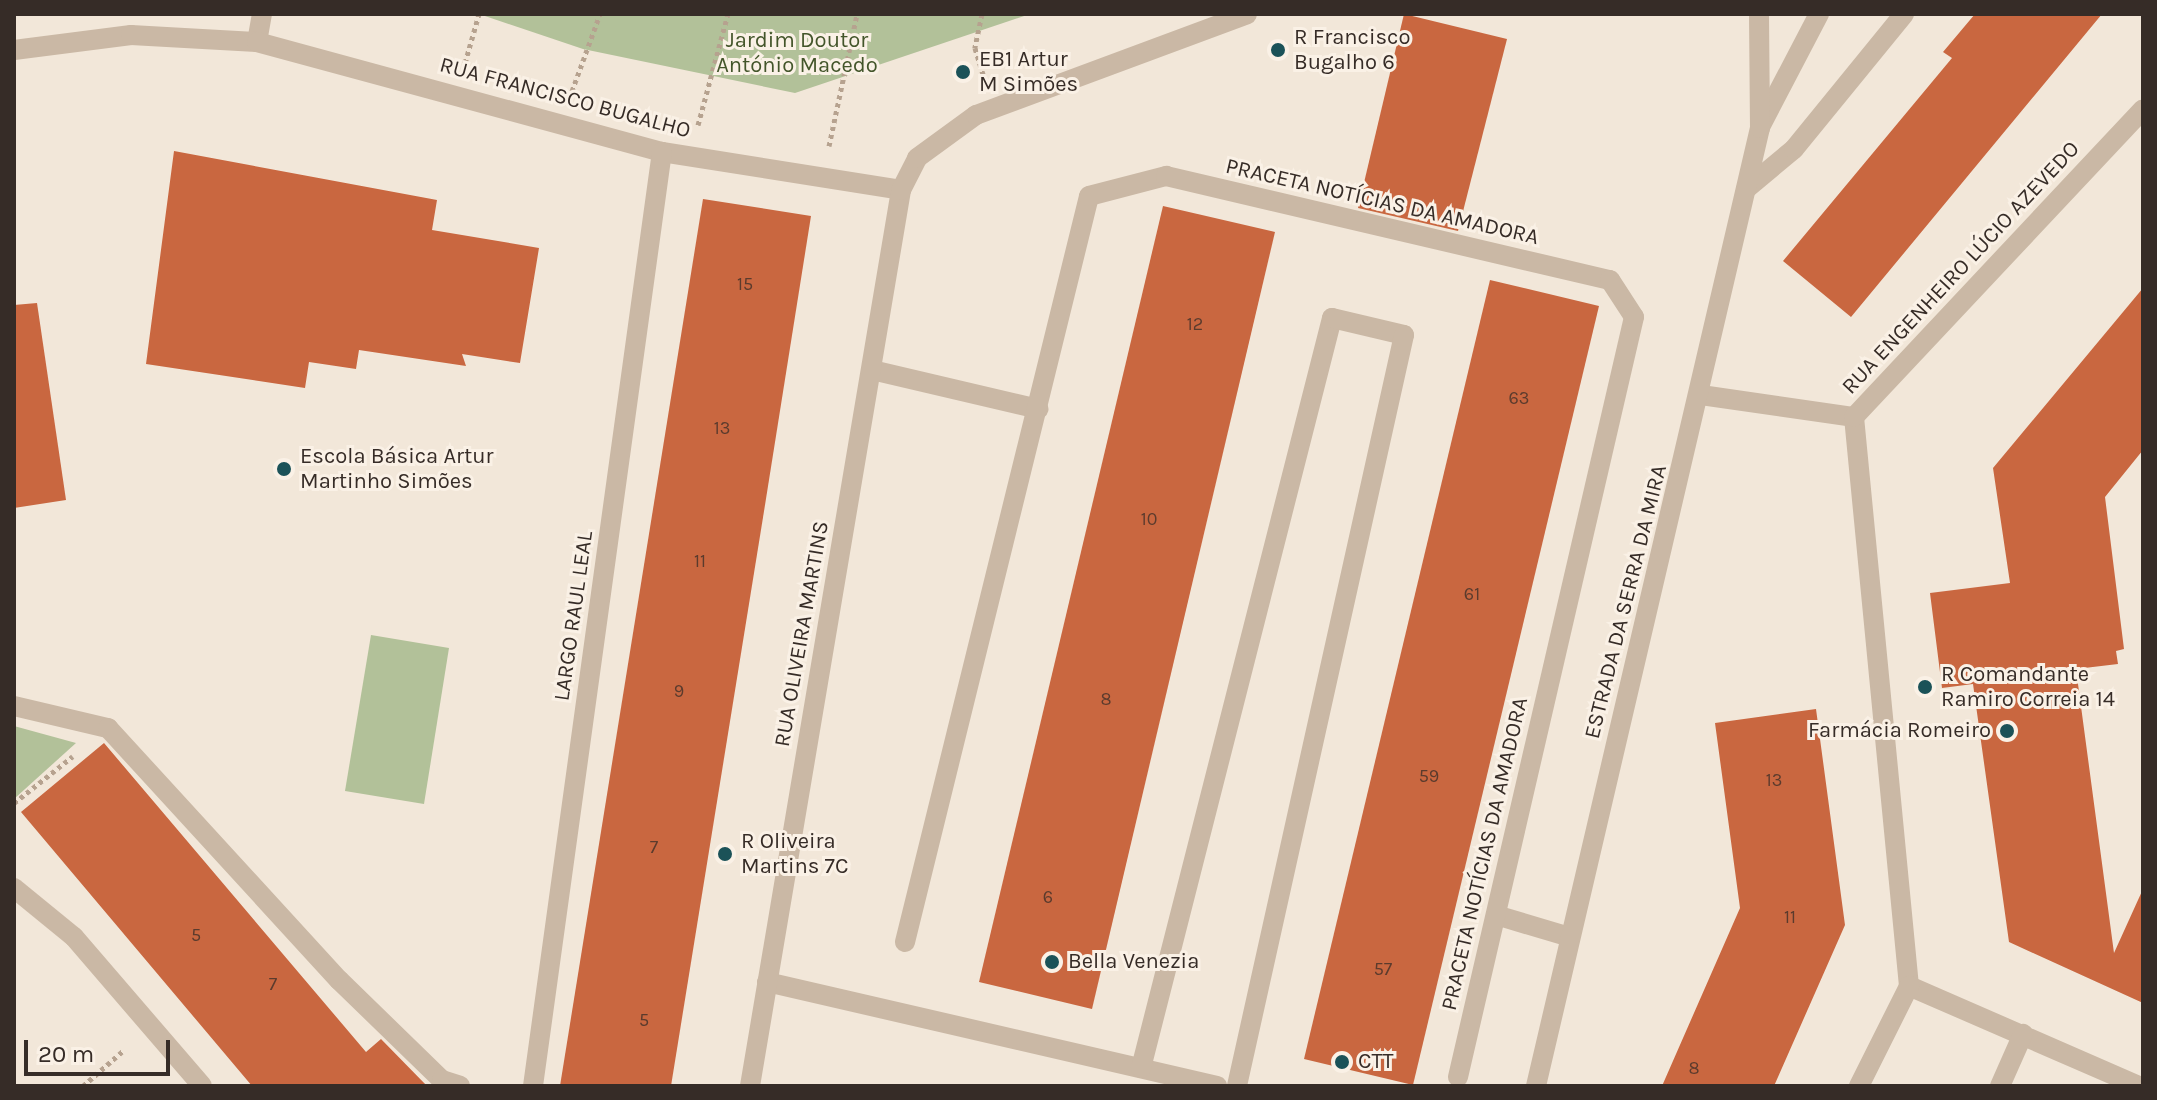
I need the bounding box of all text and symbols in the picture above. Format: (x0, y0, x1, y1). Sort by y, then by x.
place label: R Francisco Bugalho 6 (1294, 24, 1410, 76)
park label: Jardim Doutor António Macedo (716, 27, 878, 78)
marker: R Francisco Bugalho 6 (1269, 41, 1287, 59)
place label: EB1 Artur M Simões (979, 46, 1078, 98)
street label: RUA FRANCISCO BUGALHO (437, 52, 693, 144)
marker: EB1 Artur M Simões (954, 63, 972, 81)
street label: RUA ENGENHEIRO LÚCIO AZEVEDO (1837, 136, 2085, 400)
street label: PRACETA NOTÍCIAS DA AMADORA (1223, 153, 1541, 251)
house number: 15 (737, 273, 753, 295)
house number: 12 (1187, 313, 1203, 335)
house number: 63 (1509, 387, 1529, 409)
house number: 13 (714, 417, 730, 439)
place label: Escola Básica Artur Martinho Simões (300, 443, 494, 494)
marker: Escola Básica Artur Martinho Simões (275, 460, 293, 478)
street label: ESTRADA DA SERRA DA MIRA (1579, 462, 1673, 742)
house number: 10 (1141, 508, 1157, 530)
street label: RUA OLIVEIRA MARTINS (769, 519, 835, 749)
street label: LARGO RAUL LEAL (549, 529, 599, 703)
house number: 11 (694, 550, 706, 572)
house number: 61 (1464, 583, 1480, 605)
place label: R Comandante Ramiro Correia 14 (1941, 661, 2115, 712)
marker: R Comandante Ramiro Correia 14 (1916, 678, 1934, 696)
house number: 9 (674, 680, 684, 702)
house number: 8 (1100, 688, 1112, 710)
street label: PRACETA NOTÍCIAS DA AMADORA (1436, 695, 1534, 1013)
place label: Farmácia Romeiro (1808, 718, 1991, 744)
marker: Farmácia Romeiro (1998, 722, 2016, 740)
house number: 59 (1419, 765, 1439, 787)
house number: 13 (1766, 769, 1782, 791)
place label: R Oliveira Martins 7C (741, 828, 848, 880)
house number: 7 (650, 836, 658, 858)
marker: R Oliveira Martins 7C (716, 845, 734, 863)
house number: 6 (1043, 886, 1053, 908)
house number: 11 (1784, 906, 1796, 928)
house number: 5 (191, 924, 201, 946)
place label: Bella Venezia (1068, 949, 1199, 975)
marker: Bella Venezia (1043, 953, 1061, 971)
house number: 57 (1374, 958, 1392, 980)
house number: 7 (269, 973, 277, 995)
house number: 5 (639, 1009, 649, 1031)
scale bar (28, 1024, 174, 1074)
text: 20 m (38, 1040, 94, 1068)
place label: CTT (1358, 1049, 1394, 1075)
marker: CTT (1333, 1053, 1351, 1071)
house number: 8 (1688, 1057, 1700, 1079)

